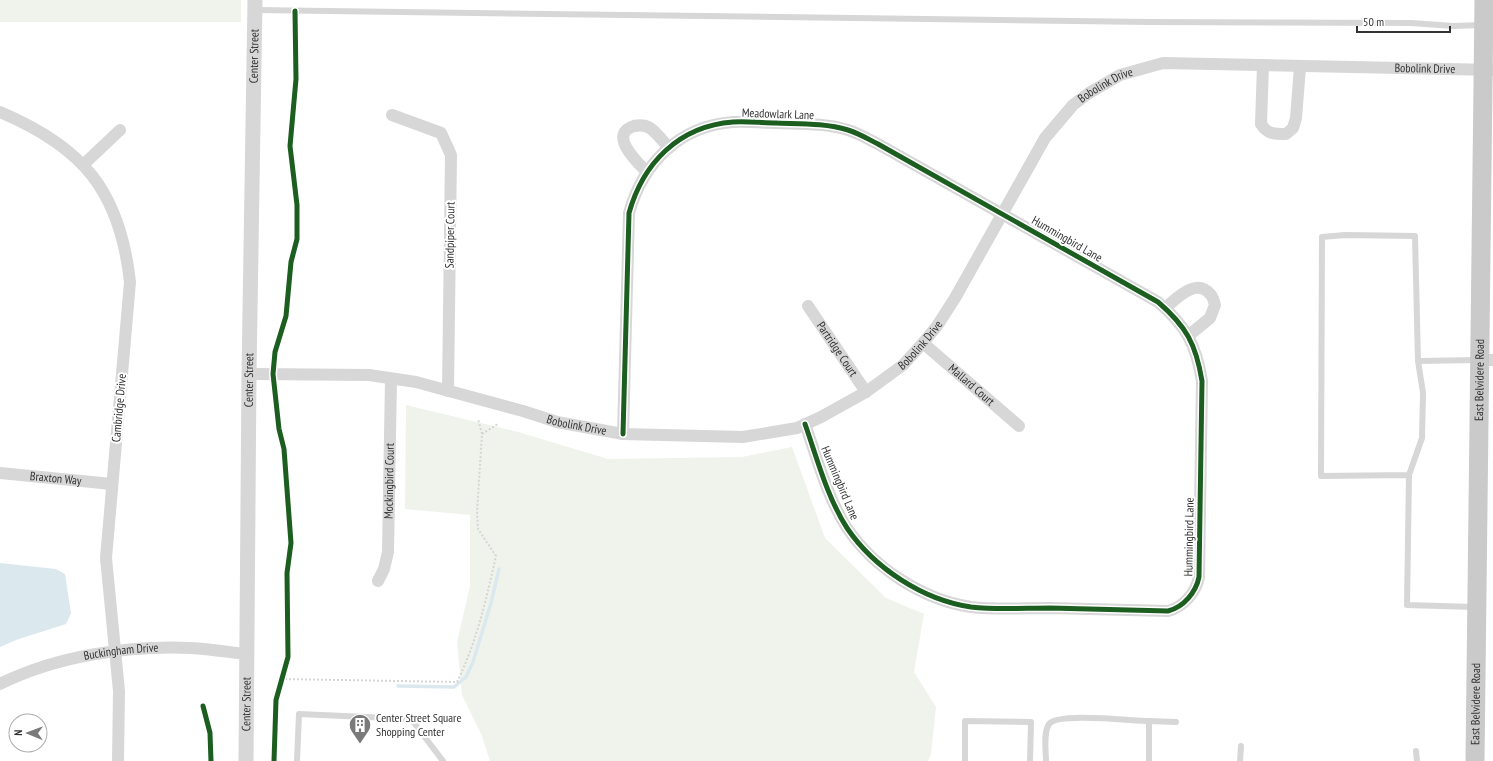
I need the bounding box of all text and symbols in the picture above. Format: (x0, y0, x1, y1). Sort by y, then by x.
scale bar (1357, 8, 1450, 34)
text: 50 m (1363, 14, 1384, 29)
street label: Center Street (246, 28, 262, 83)
street label: Bobolink Drive (1394, 60, 1455, 76)
street label: Bobolink Drive (1075, 64, 1134, 106)
street label: Meadowlark Lane (742, 105, 814, 122)
street label: Sandpiper Court (441, 201, 458, 268)
street label: Hummingbird Lane (1029, 212, 1105, 265)
street label: Bobolink Drive (895, 317, 946, 373)
street label: Partridge Court (814, 318, 862, 380)
street label: East Belvidere Road (1471, 339, 1487, 421)
street label: Center Street (241, 352, 256, 407)
street label: Mallard Court (946, 360, 998, 409)
street label: Cambridge Drive (108, 373, 129, 443)
street label: Bobolink Drive (545, 411, 608, 438)
street label: Mockingbird Court (381, 442, 397, 519)
street label: Hummingbird Lane (818, 444, 863, 522)
street label: Braxton Way (29, 468, 83, 488)
street label: Hummingbird Lane (1180, 497, 1197, 577)
street label: Buckingham Drive (82, 640, 159, 663)
street label: East Belvidere Road (1467, 663, 1483, 745)
street label: Center Street (238, 676, 254, 731)
place label: Center Street Square Shopping Center (376, 710, 461, 739)
building icon: Center Street Square Shopping Center (347, 712, 373, 745)
north arrow (8, 713, 48, 753)
text: N (11, 730, 25, 736)

